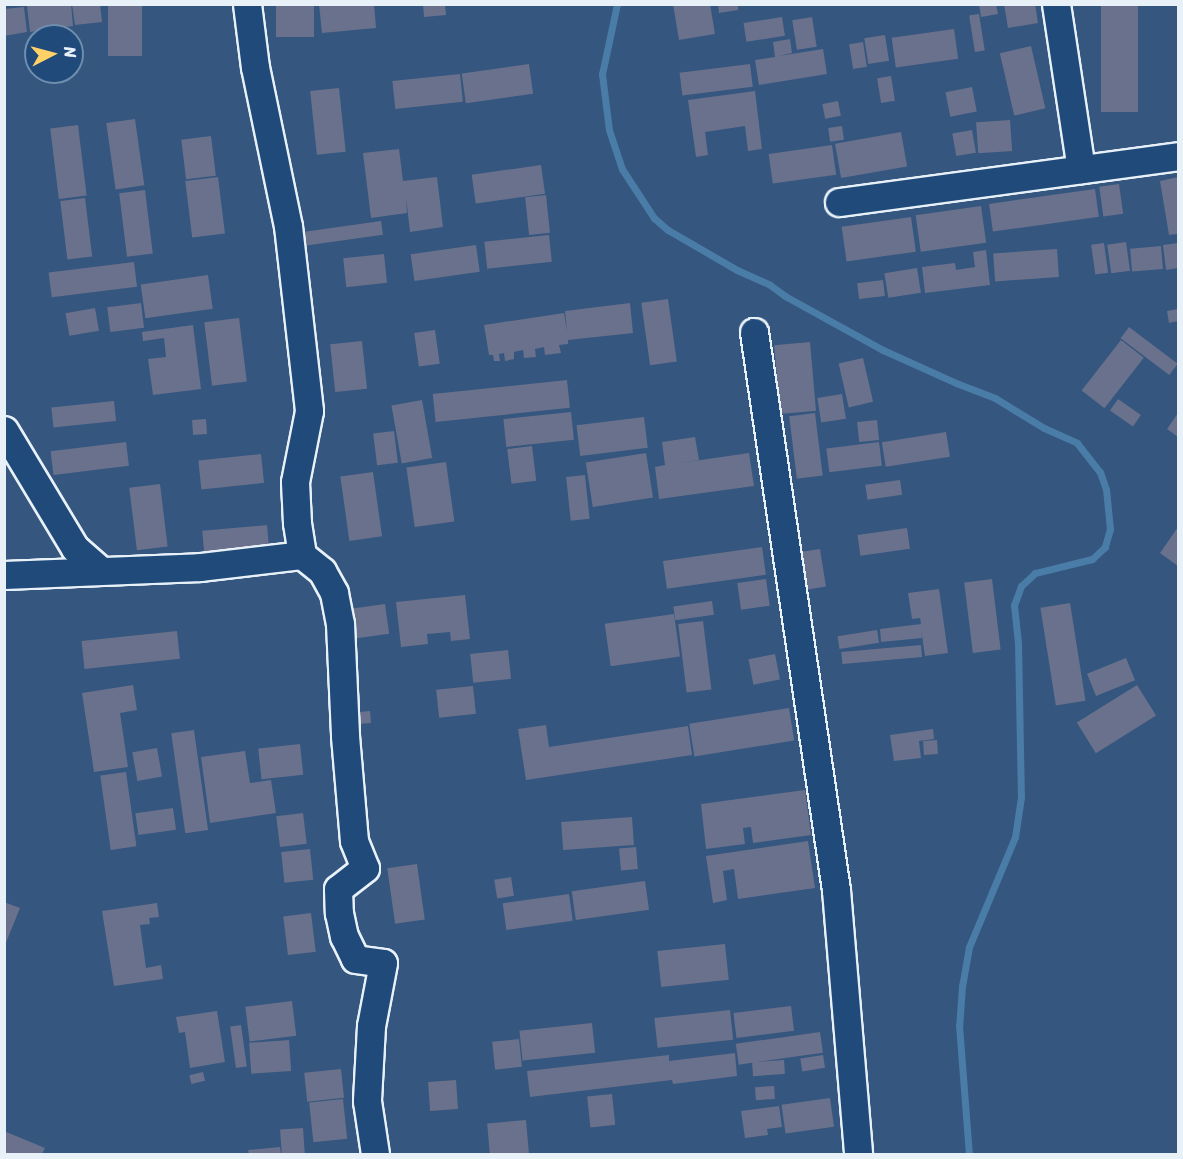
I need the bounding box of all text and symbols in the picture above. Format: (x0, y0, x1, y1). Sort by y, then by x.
north arrow (24, 24, 84, 84)
text: N (55, 45, 85, 59)

